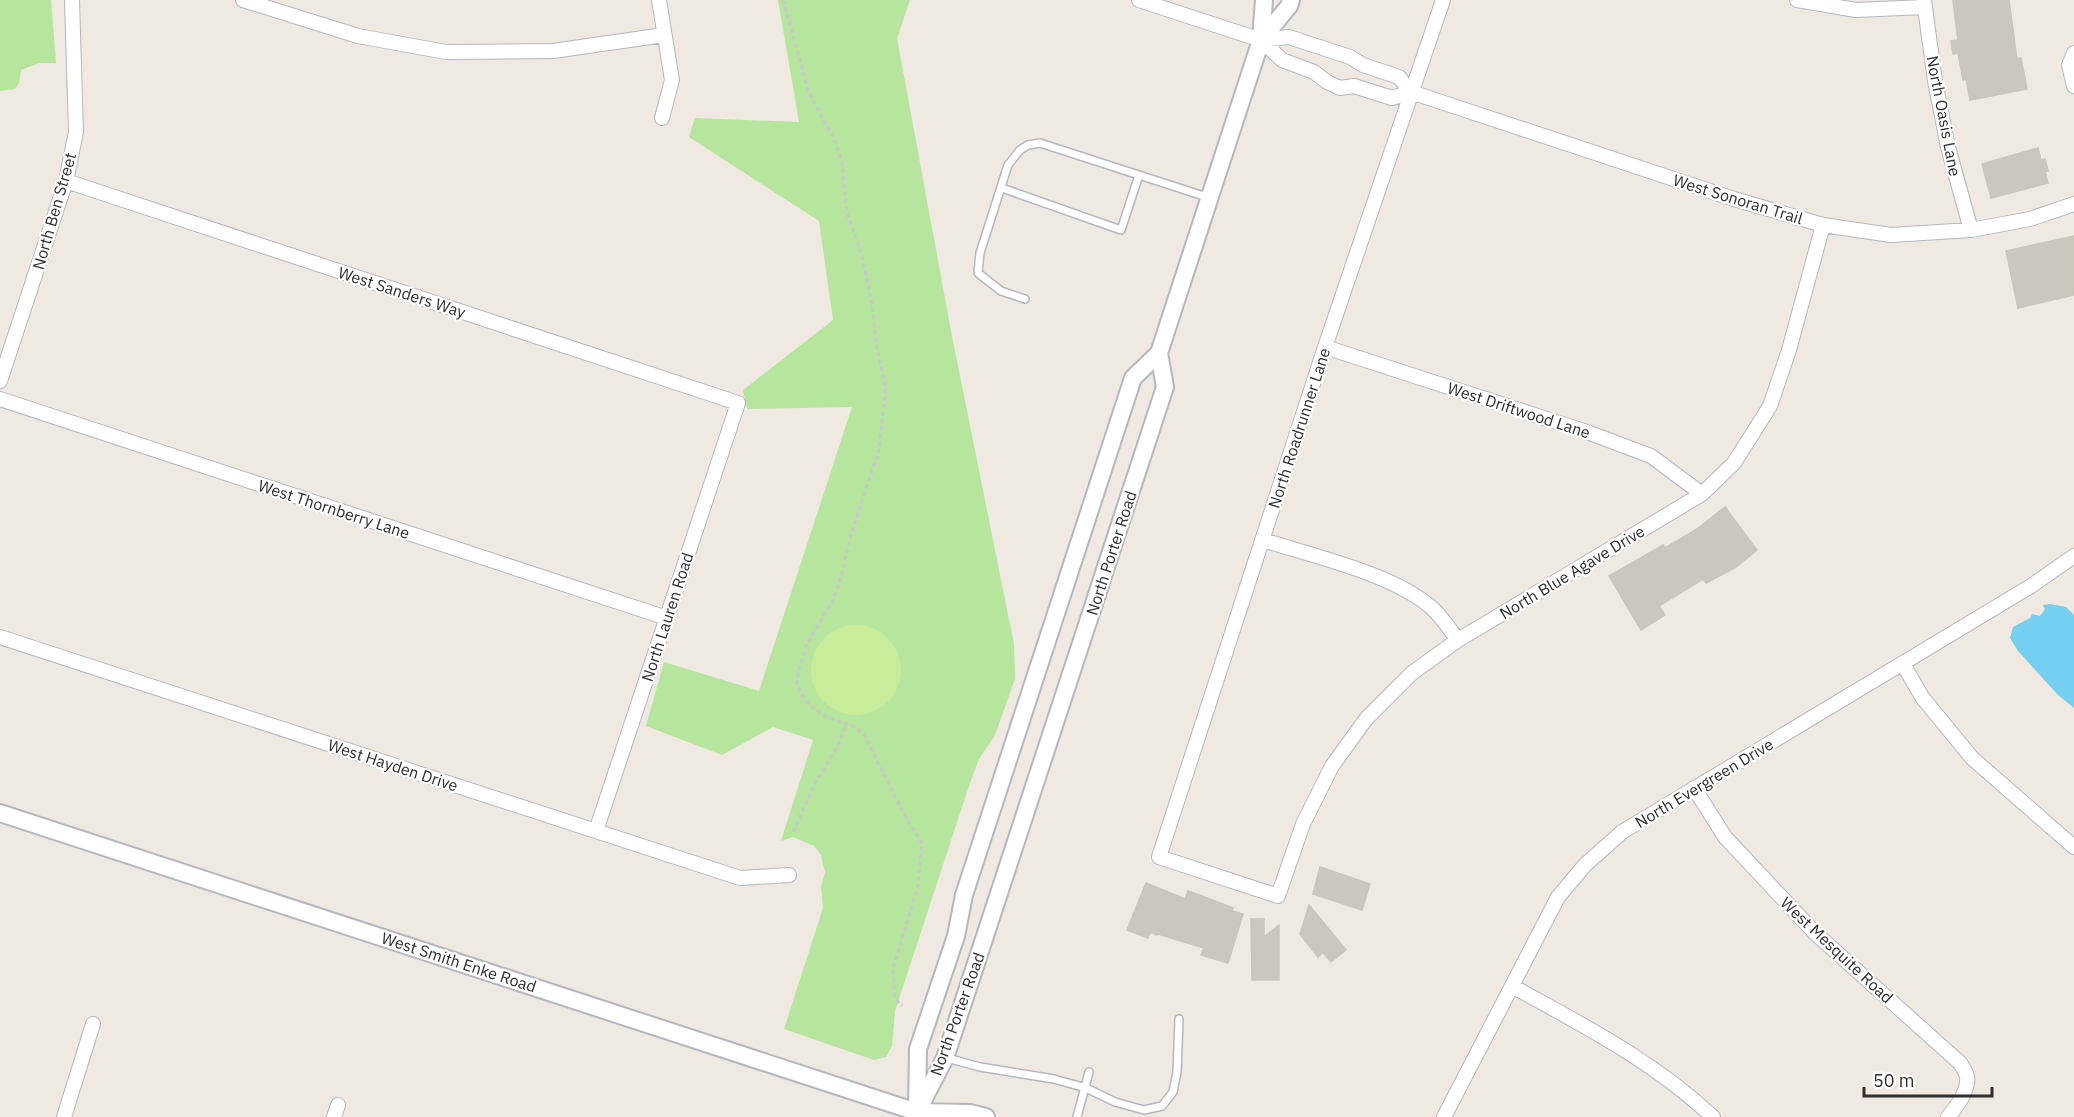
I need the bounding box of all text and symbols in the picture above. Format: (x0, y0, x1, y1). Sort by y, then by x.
street label: North Oasis Lane (1923, 54, 1966, 178)
street label: North Ben Street (28, 150, 80, 272)
street label: West Sonoran Trail (1671, 170, 1805, 228)
street label: West Sanders Way (336, 262, 468, 322)
street label: North Roadrunner Lane (1264, 345, 1334, 511)
street label: West Driftwood Lane (1445, 377, 1593, 443)
street label: West Thornberry Lane (256, 475, 413, 543)
street label: North Porter Road (1081, 488, 1141, 618)
street label: North Blue Agave Drive (1496, 521, 1648, 623)
street label: North Lauren Road (637, 550, 697, 684)
street label: North Evergreen Drive (1631, 734, 1777, 832)
street label: West Hayden Drive (325, 735, 461, 796)
street label: West Mesquite Road (1777, 893, 1897, 1007)
street label: West Smith Enke Road (379, 928, 539, 996)
street label: North Porter Road (925, 950, 989, 1078)
scale bar (1864, 1060, 1992, 1098)
text: 50 m (1873, 1069, 1915, 1092)

